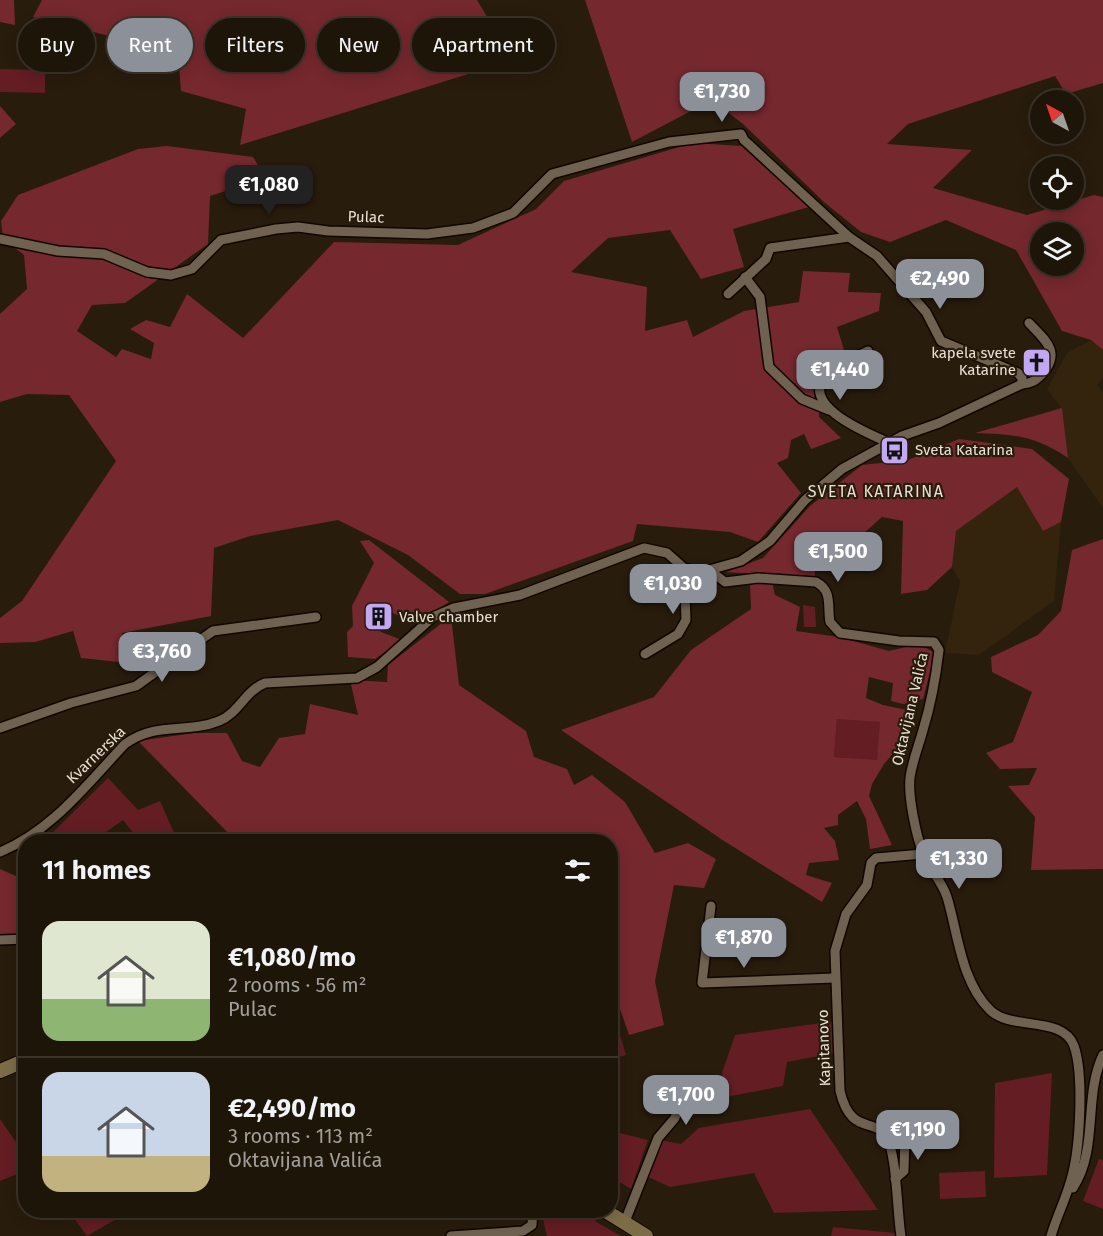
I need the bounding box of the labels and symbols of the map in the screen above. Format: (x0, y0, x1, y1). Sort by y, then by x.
pin: €1,730 (673, 72, 771, 123)
north arrow (1030, 90, 1084, 144)
pin: €1,080 (220, 165, 318, 216)
street label: Pulac (347, 207, 385, 227)
pin: €2,490 (891, 259, 989, 310)
place label: kapela svete Katarine (931, 344, 1016, 379)
church icon: kapela svete Katarine (1021, 346, 1053, 378)
pin: €1,440 (791, 350, 889, 401)
bus stop icon: Sveta Katarina (878, 434, 910, 466)
place label: Sveta Katarina (915, 441, 1013, 459)
district label: SVETA KATARINA (808, 482, 944, 501)
pin: €1,500 (789, 532, 887, 583)
pin: €1,030 (624, 564, 722, 615)
building icon: Valve chamber (362, 601, 394, 633)
place label: Valve chamber (399, 608, 499, 626)
pin: €3,760 (113, 632, 211, 683)
street label: Oktavijana Valića (888, 651, 932, 767)
street label: Kvarnerska (63, 722, 129, 788)
pin: €1,330 (910, 839, 1008, 890)
pin: €1,870 (695, 918, 793, 969)
street label: Kapitanovo (814, 1009, 834, 1087)
pin: €1,700 (637, 1075, 735, 1126)
pin: €1,190 (869, 1110, 967, 1161)

